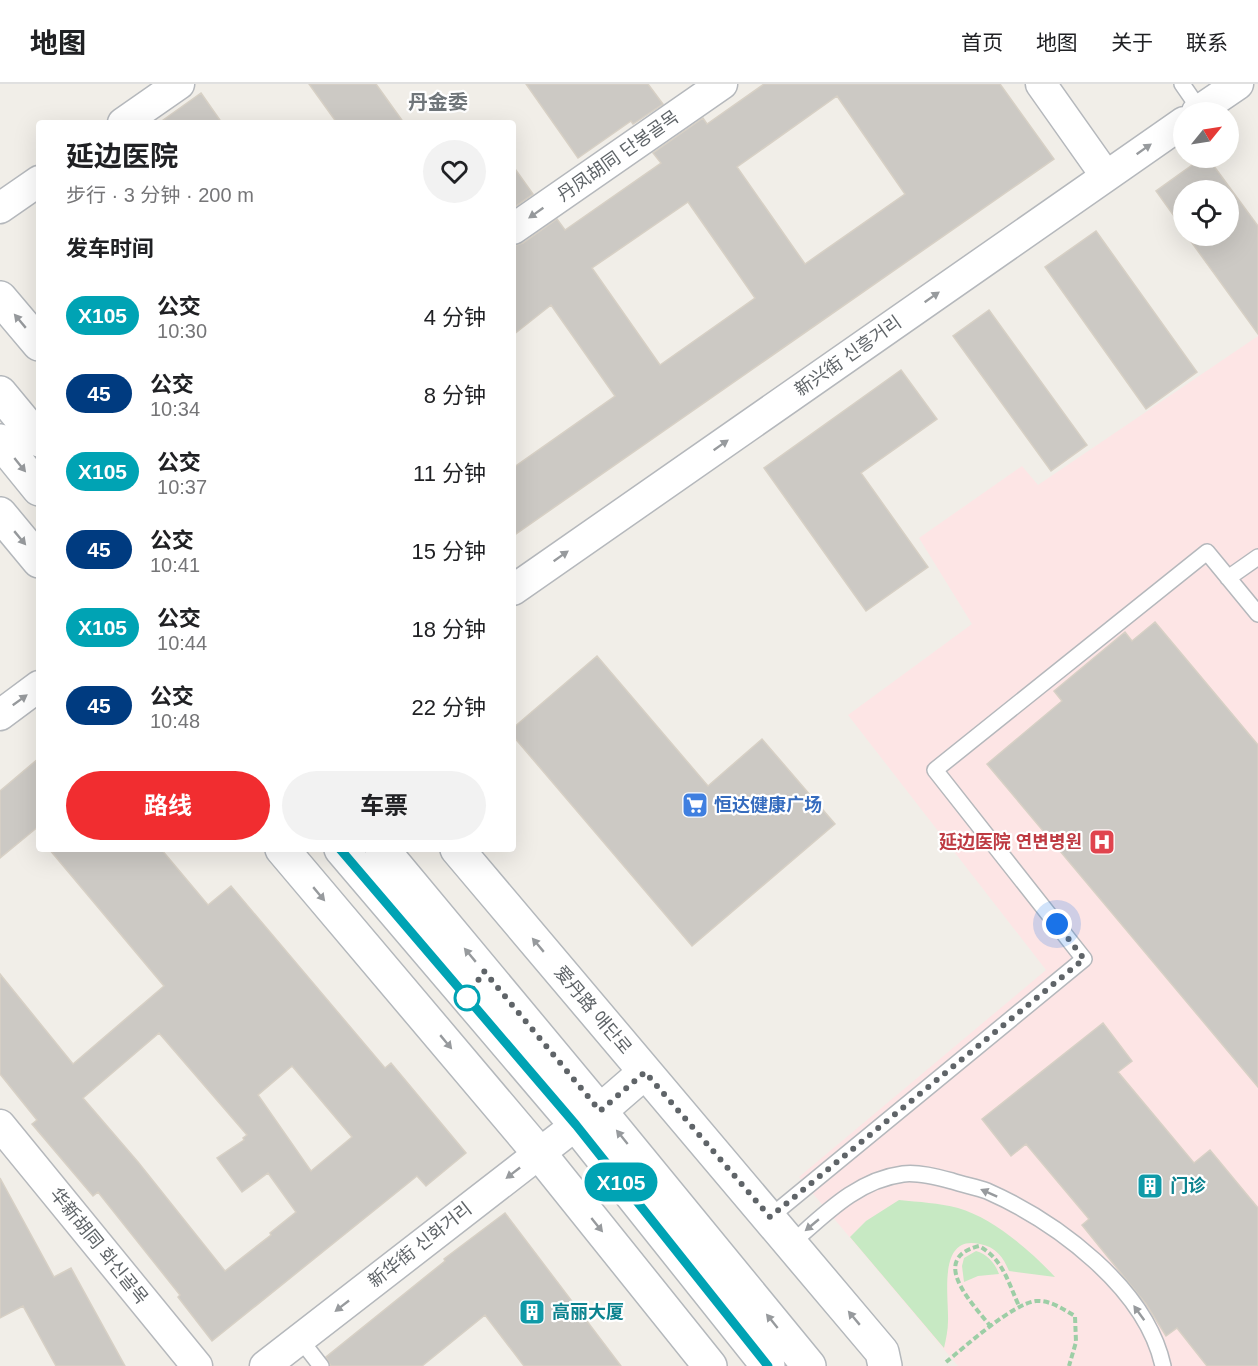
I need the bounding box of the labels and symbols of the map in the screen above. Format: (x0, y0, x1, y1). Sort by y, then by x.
district label: 丹金委 (408, 91, 468, 113)
north arrow (1173, 102, 1239, 168)
street label: 丹凤胡同 단봉골목 (554, 107, 682, 205)
one-way arrow (1136, 144, 1152, 155)
one-way arrow (528, 207, 544, 218)
one-way arrow (924, 291, 940, 303)
street label: 新兴街 신흥거리 (791, 312, 905, 400)
one-way arrow (13, 313, 26, 329)
one-way arrow (712, 439, 728, 451)
one-way arrow (13, 457, 26, 473)
one-way arrow (13, 530, 25, 545)
one-way arrow (553, 551, 569, 562)
one-way arrow (11, 694, 27, 706)
supermarket icon: 恒达健康广场 (680, 790, 710, 820)
place label: 恒达健康广场 (714, 795, 822, 815)
hospital icon: 延边医院 연변병원 (1087, 827, 1117, 857)
place label: 延边医院 연변병원 (939, 832, 1082, 852)
one-way arrow (313, 886, 326, 902)
your location (1042, 909, 1072, 939)
one-way arrow (532, 938, 545, 953)
one-way arrow (464, 947, 477, 963)
street label: 爱丹路 애단로 (550, 962, 636, 1058)
unlabelled marker (454, 985, 480, 1011)
one-way arrow (439, 1034, 452, 1050)
one-way arrow (616, 1130, 629, 1145)
line badge: X105 (579, 1162, 663, 1202)
one-way arrow (505, 1167, 520, 1179)
building icon: 门诊 (1135, 1171, 1165, 1201)
place label: 门诊 (1170, 1176, 1206, 1196)
street label: 华新胡同 화신골목 (46, 1184, 152, 1308)
one-way arrow (980, 1188, 998, 1198)
street label: 新华街 신화거리 (364, 1199, 476, 1291)
one-way arrow (590, 1217, 602, 1232)
one-way arrow (805, 1218, 820, 1231)
building icon: 高丽大厦 (517, 1297, 547, 1327)
one-way arrow (335, 1300, 350, 1312)
place label: 高丽大厦 (552, 1302, 624, 1322)
one-way arrow (1133, 1306, 1145, 1322)
one-way arrow (848, 1311, 861, 1326)
one-way arrow (766, 1314, 779, 1329)

